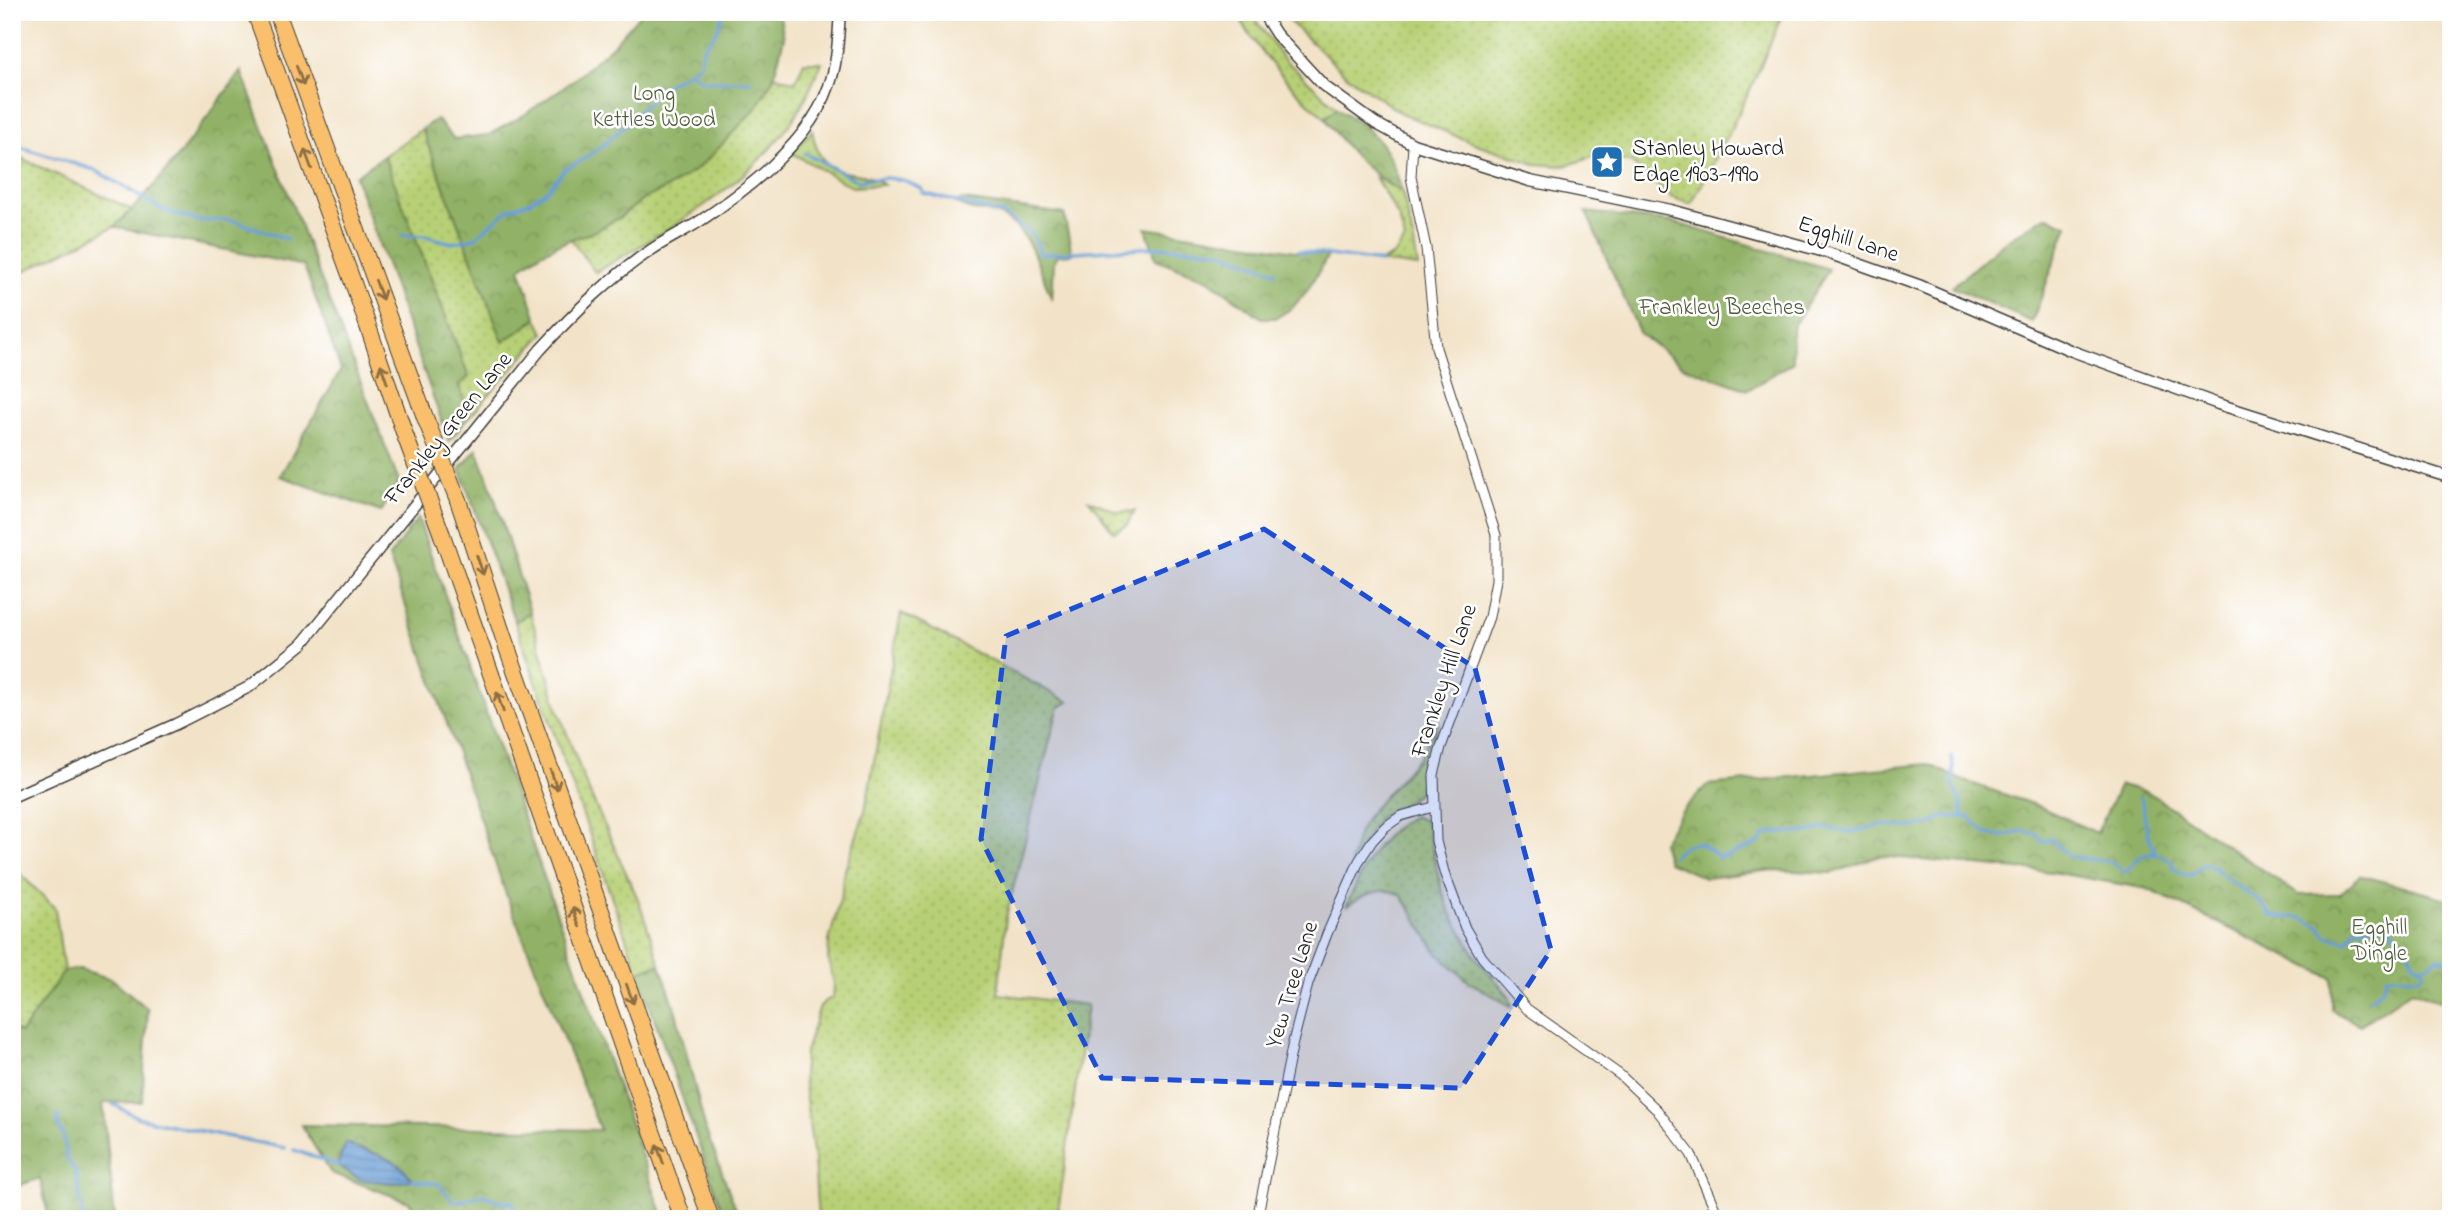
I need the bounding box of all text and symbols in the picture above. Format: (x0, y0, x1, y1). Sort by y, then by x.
one-way arrow (295, 65, 308, 87)
park label: Long Kettles Wood (592, 78, 716, 137)
place label: Stanley Howard Edge 1903-1990 (1632, 133, 1784, 193)
place icon: Stanley Howard Edge 1903-1990 (1588, 143, 1626, 181)
one-way arrow (301, 149, 313, 171)
street label: Egghill Lane (1793, 208, 1904, 273)
one-way arrow (373, 278, 386, 300)
park label: Frankley Beeches (1638, 292, 1805, 327)
street label: Frankley Green Lane (376, 345, 523, 515)
one-way arrow (377, 363, 389, 385)
one-way arrow (475, 554, 487, 576)
street label: Frankley Hill Lane (1403, 599, 1489, 764)
one-way arrow (493, 692, 505, 714)
one-way arrow (549, 769, 561, 791)
one-way arrow (569, 906, 582, 928)
park label: Egghill Dingle (2350, 912, 2408, 972)
street label: Yew Tree Lane (1258, 917, 1328, 1052)
one-way arrow (625, 983, 638, 1005)
one-way arrow (653, 1144, 665, 1166)

